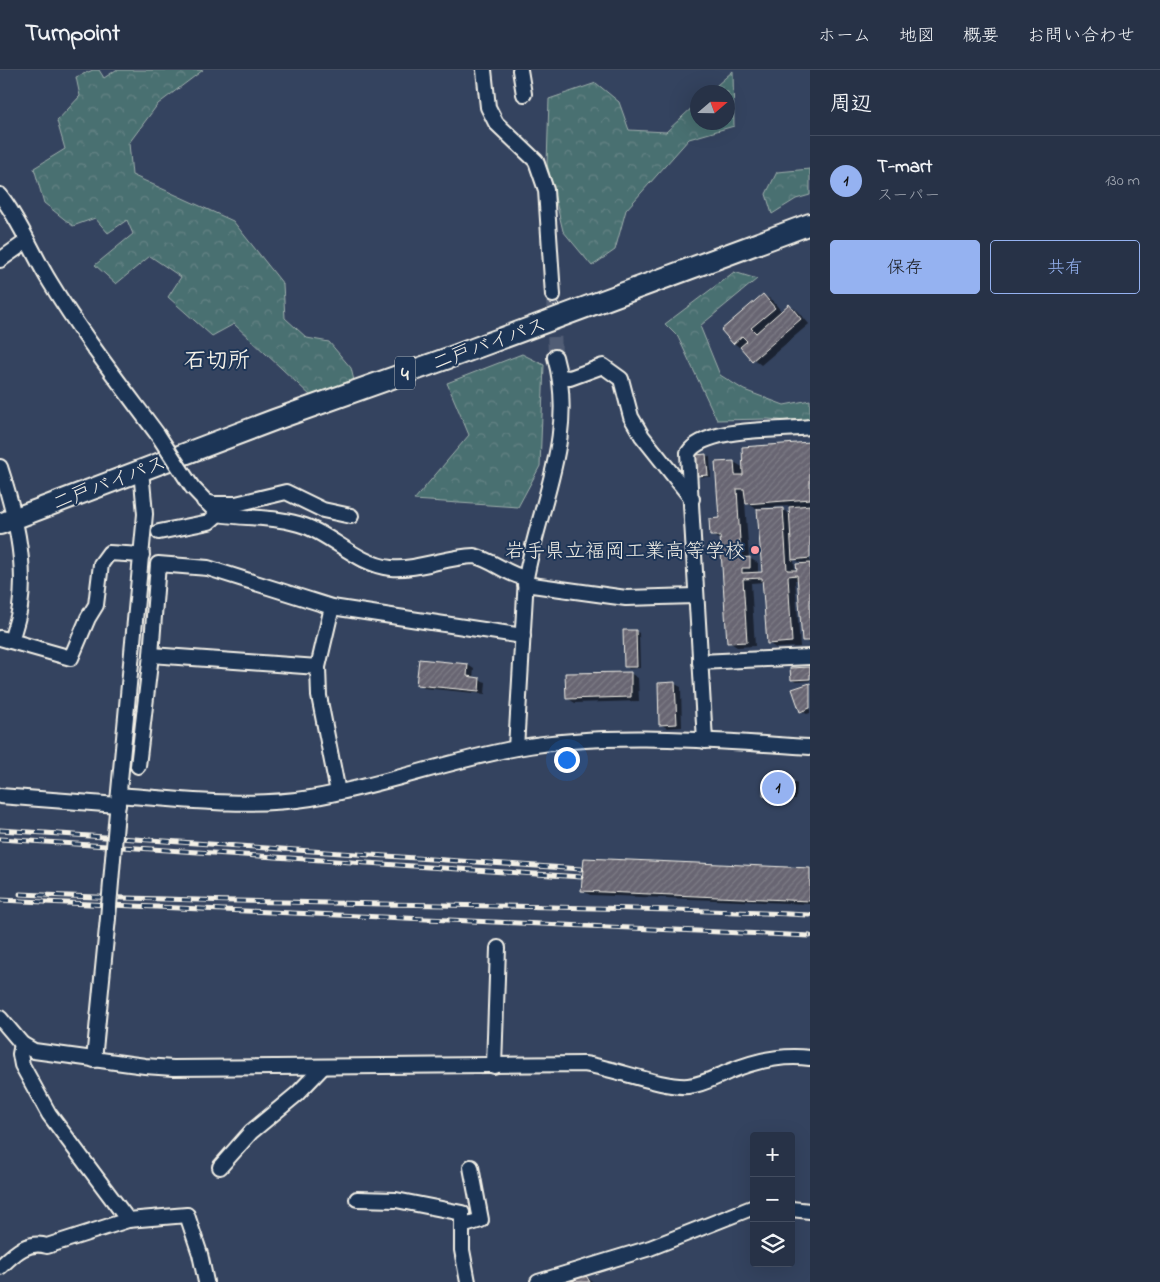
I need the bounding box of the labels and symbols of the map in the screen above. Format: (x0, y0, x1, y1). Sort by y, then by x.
north arrow (690, 85, 735, 130)
street label: 二戸バイパス (429, 311, 551, 379)
district label: 石切所 (184, 346, 250, 378)
road number: 4 (395, 356, 415, 390)
street label: 二戸バイパス (49, 449, 171, 519)
place label: 岩手県立福岡工業高等学校 (505, 538, 745, 567)
marker: 岩手県立福岡工業高等学校 (749, 544, 761, 556)
your location (554, 747, 580, 773)
pin: 1 (762, 769, 794, 807)

